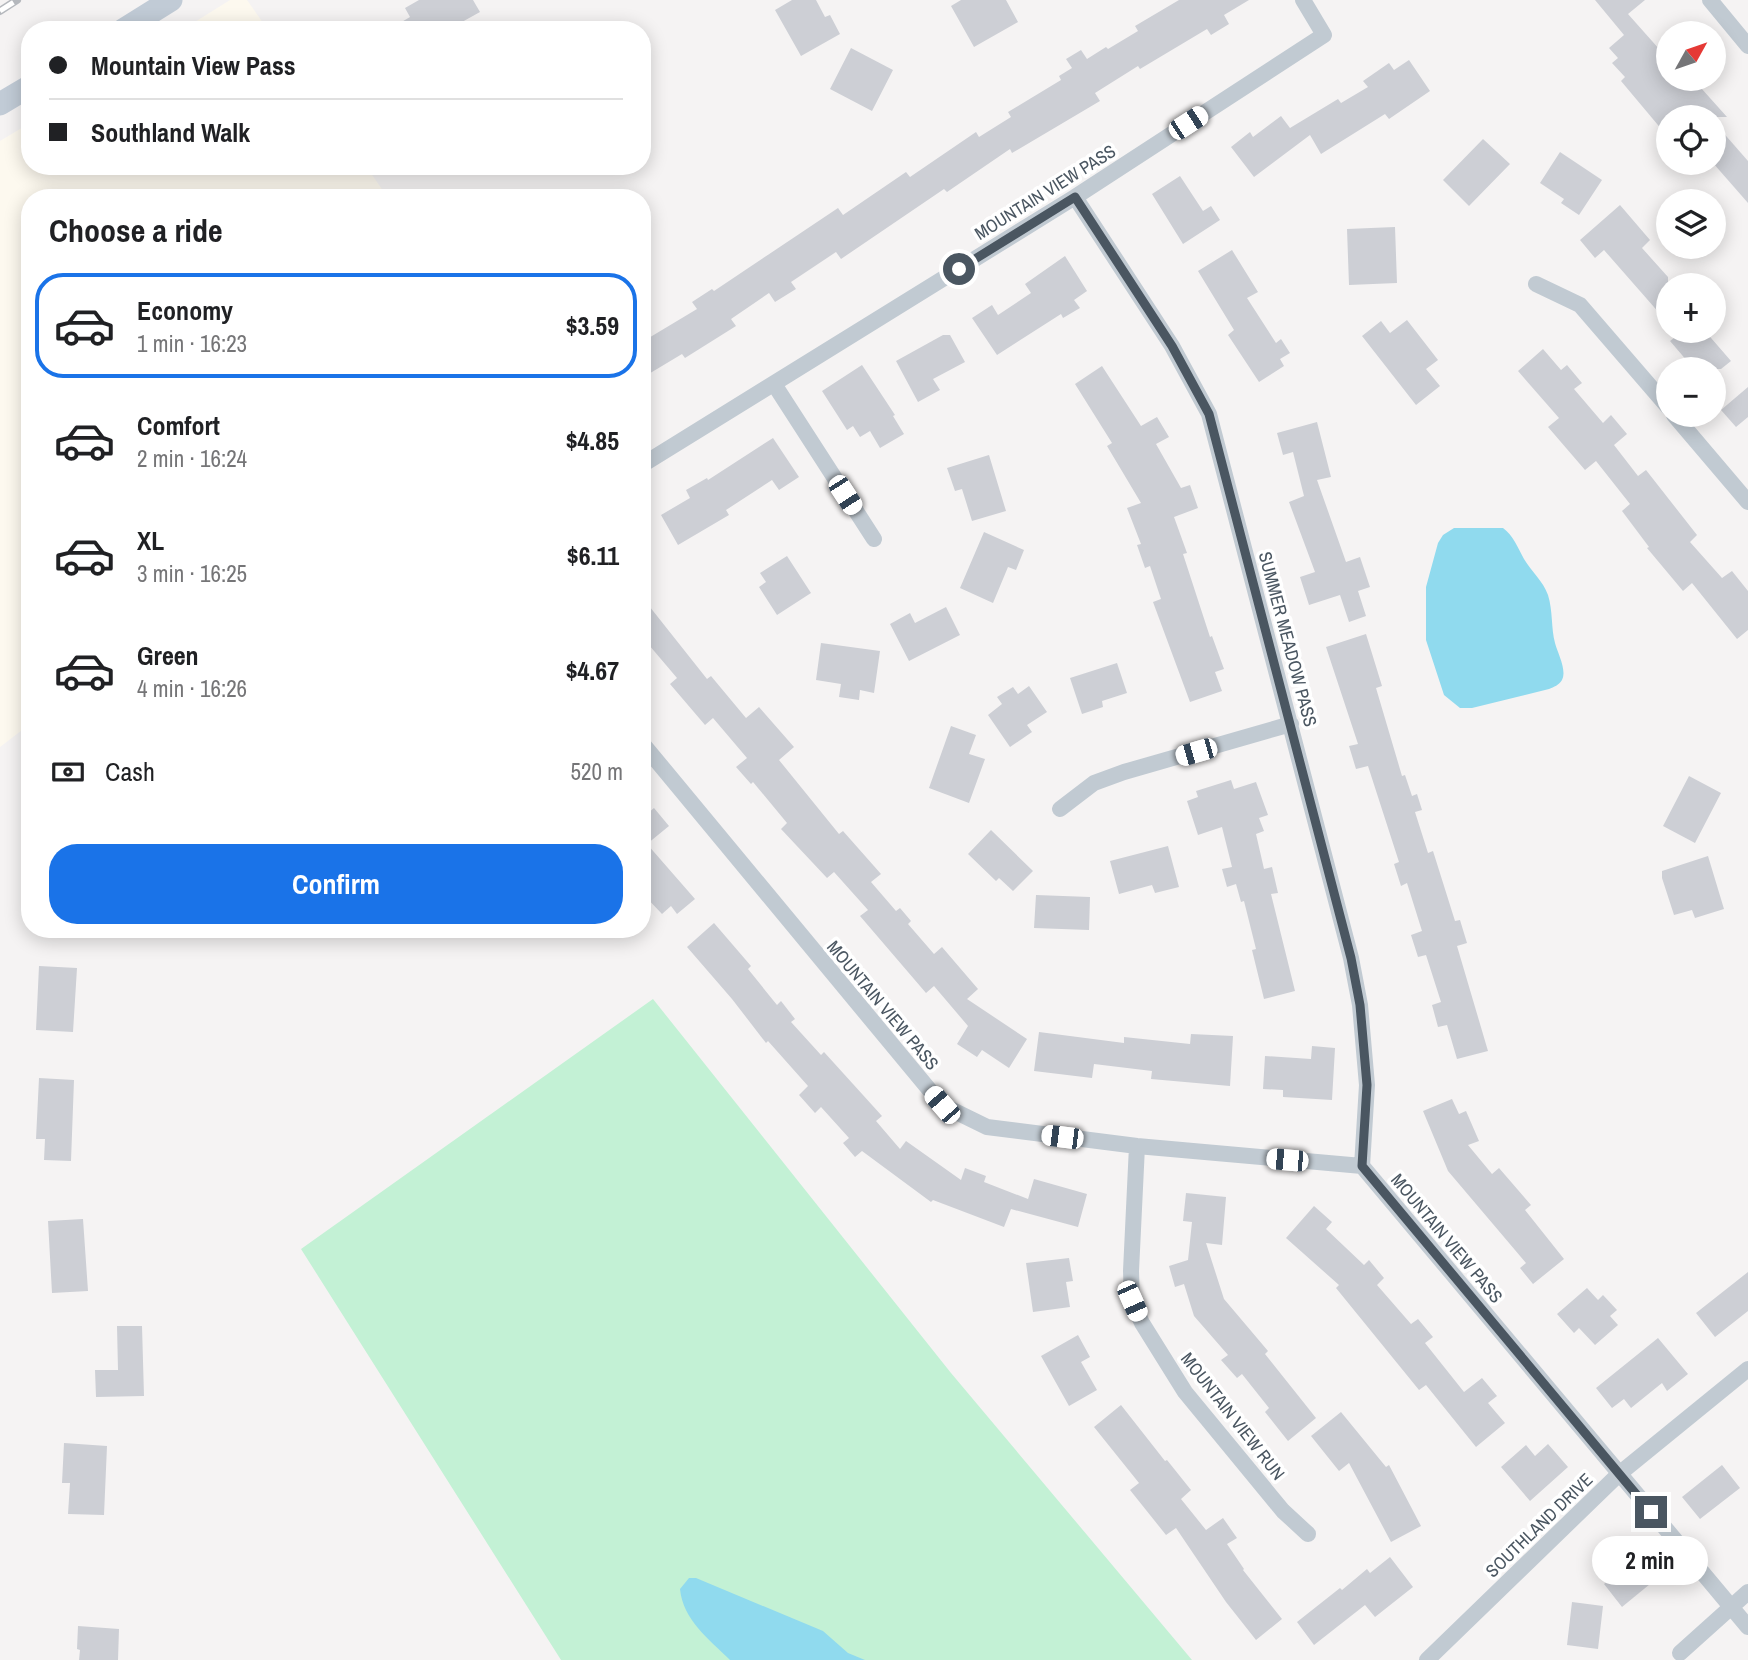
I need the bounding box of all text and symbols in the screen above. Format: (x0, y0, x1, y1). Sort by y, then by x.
north arrow (1656, 21, 1726, 91)
map controls (1656, 21, 1726, 427)
text: Mountain View Pass (91, 48, 296, 83)
car (1165, 103, 1212, 143)
button: locate (1656, 105, 1726, 175)
text: Southland Walk (91, 115, 250, 150)
street label: MOUNTAIN VIEW PASS (970, 138, 1120, 245)
button: layers (1656, 189, 1726, 259)
text: Choose a ride (49, 209, 223, 252)
route start (943, 253, 975, 285)
button: + (1656, 273, 1726, 343)
text: Economy (137, 293, 233, 328)
icon: car (53, 294, 116, 357)
text: $3.59 (566, 308, 619, 343)
text: 1 min · 16:23 (137, 328, 247, 359)
button: − (1656, 357, 1726, 427)
text: Comfort (137, 408, 220, 443)
icon: car (53, 409, 116, 472)
text: $4.85 (566, 423, 619, 458)
text: 2 min · 16:24 (137, 443, 247, 474)
car (825, 472, 866, 518)
text: XL (137, 523, 164, 558)
icon: car (53, 524, 116, 587)
text: $6.11 (567, 538, 619, 573)
street label: SUMMER MEADOW PASS (1253, 549, 1323, 729)
text: 3 min · 16:25 (137, 558, 247, 589)
text: Green (137, 638, 199, 673)
icon: car (53, 639, 116, 702)
text: $4.67 (566, 653, 619, 688)
text: 4 min · 16:26 (137, 673, 247, 704)
car (1173, 736, 1220, 768)
icon: cash (49, 753, 87, 791)
text: Cash (105, 754, 155, 789)
text: 520 m (571, 756, 623, 787)
button: Confirm (49, 844, 623, 924)
street label: MOUNTAIN VIEW PASS (821, 935, 945, 1075)
car (921, 1082, 964, 1128)
car (1040, 1124, 1085, 1150)
car (1266, 1148, 1309, 1172)
street label: MOUNTAIN VIEW PASS (1385, 1168, 1509, 1308)
car (1114, 1278, 1151, 1324)
street label: MOUNTAIN VIEW RUN (1175, 1347, 1291, 1485)
street label: SOUTHLAND DRIVE (1480, 1467, 1598, 1583)
route end (1635, 1496, 1667, 1528)
callout: 2 min (1593, 1536, 1709, 1586)
text: 2 min (1625, 1545, 1675, 1576)

